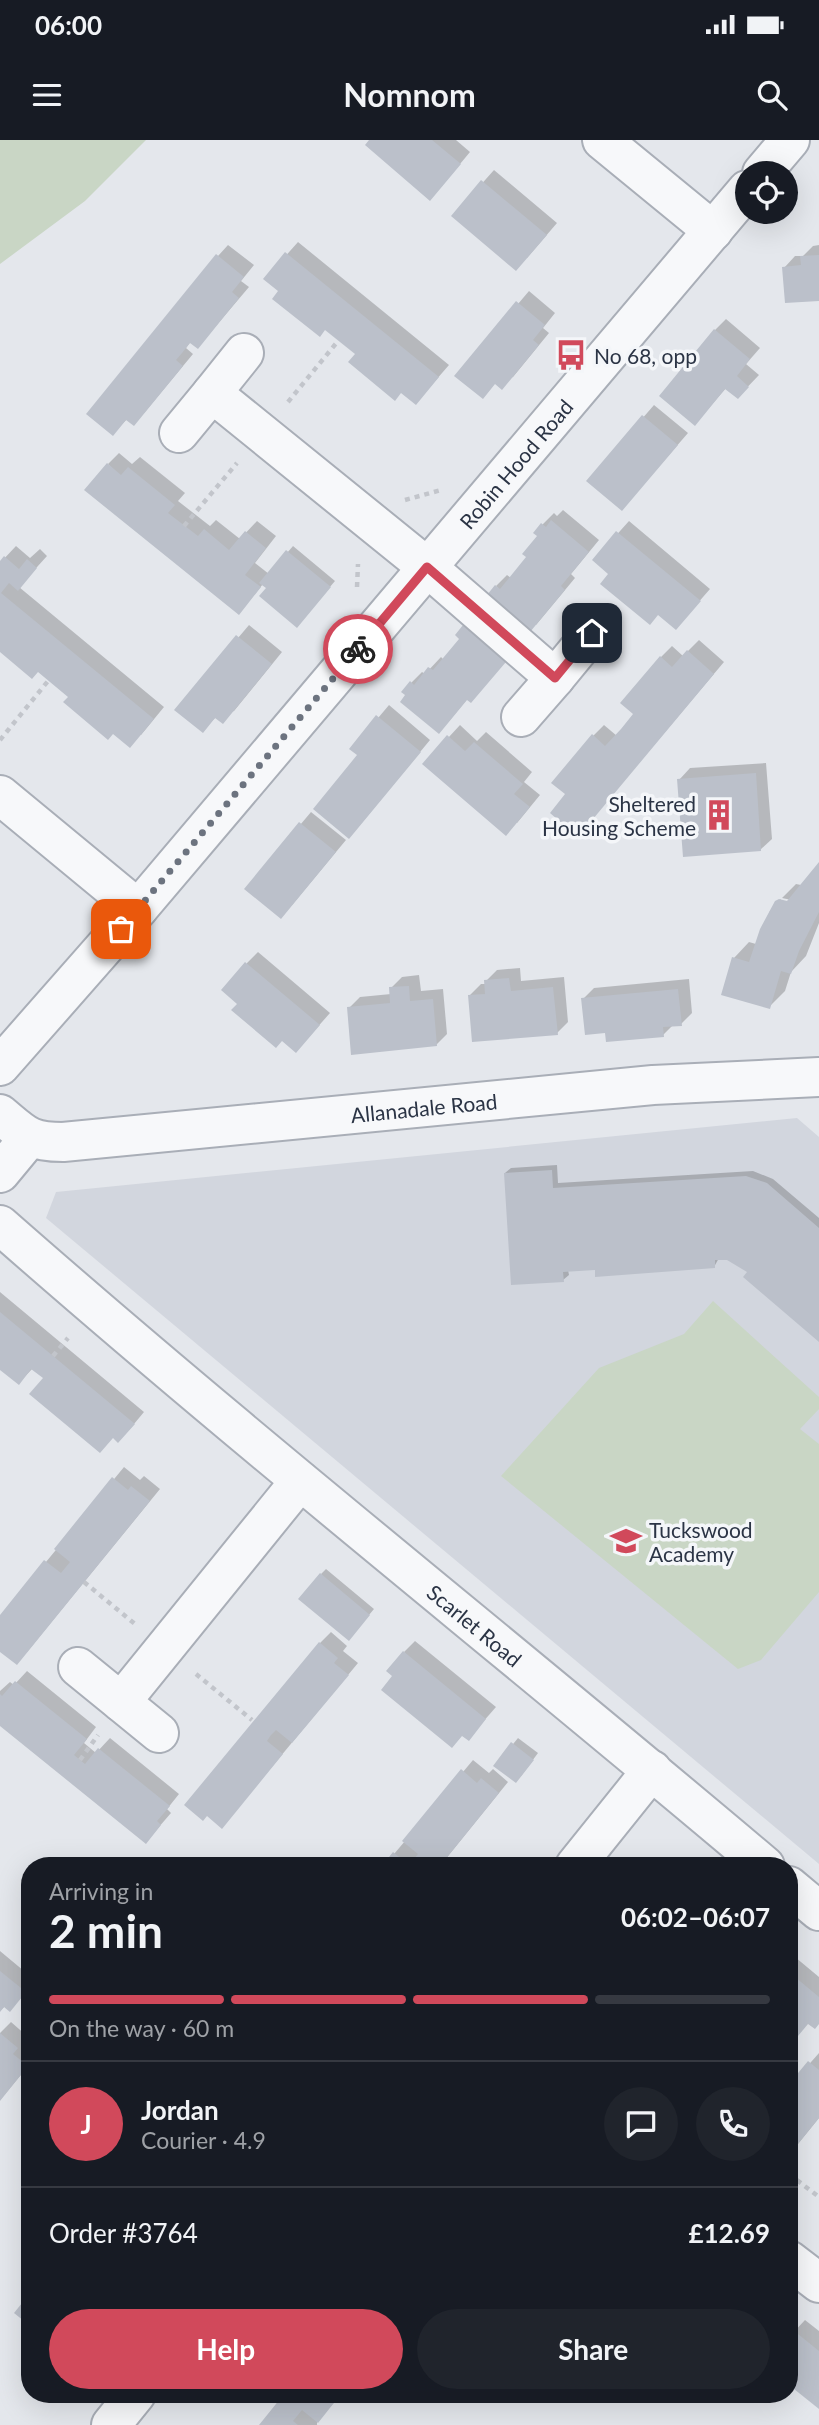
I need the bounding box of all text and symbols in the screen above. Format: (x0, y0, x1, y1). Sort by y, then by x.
text: 06:00 (35, 9, 102, 41)
text: Nomnom (343, 75, 476, 114)
icon: menu (28, 76, 66, 114)
icon: search (753, 76, 791, 114)
map controls (735, 161, 798, 224)
button: locate (735, 161, 798, 224)
bus stop icon: No 68, opp (554, 338, 588, 372)
place label: No 68, opp (594, 343, 697, 368)
street label: Robin Hood Road (454, 394, 577, 533)
pin (562, 603, 622, 663)
courier (323, 614, 393, 684)
icon: home (573, 614, 611, 652)
icon: bike (339, 630, 377, 668)
place label: Sheltered Housing Scheme (542, 791, 696, 840)
building icon: Sheltered Housing Scheme (702, 798, 736, 832)
pin (91, 899, 151, 959)
icon: bag (102, 910, 140, 948)
street label: Allanadale Road (350, 1088, 498, 1127)
place label: Tuckswood Academy (649, 1517, 753, 1566)
school or university icon: Tuckswood Academy (609, 1524, 643, 1558)
street label: Scarlet Road (423, 1579, 527, 1671)
text: Arriving in (49, 1877, 153, 1905)
text: 06:02–06:07 (621, 1901, 770, 1933)
text: 2 min (49, 1903, 163, 1958)
text: On the way · 60 m (49, 2014, 234, 2042)
button: chat (604, 2087, 678, 2161)
button: phone (696, 2087, 770, 2161)
text: Jordan (141, 2094, 219, 2126)
text: J (80, 2108, 92, 2140)
text: Courier · 4.9 (141, 2126, 266, 2154)
text: Order #3764 (49, 2217, 198, 2249)
text: £12.69 (688, 2217, 770, 2249)
button: Help (49, 2309, 403, 2389)
button: Share (417, 2309, 770, 2389)

